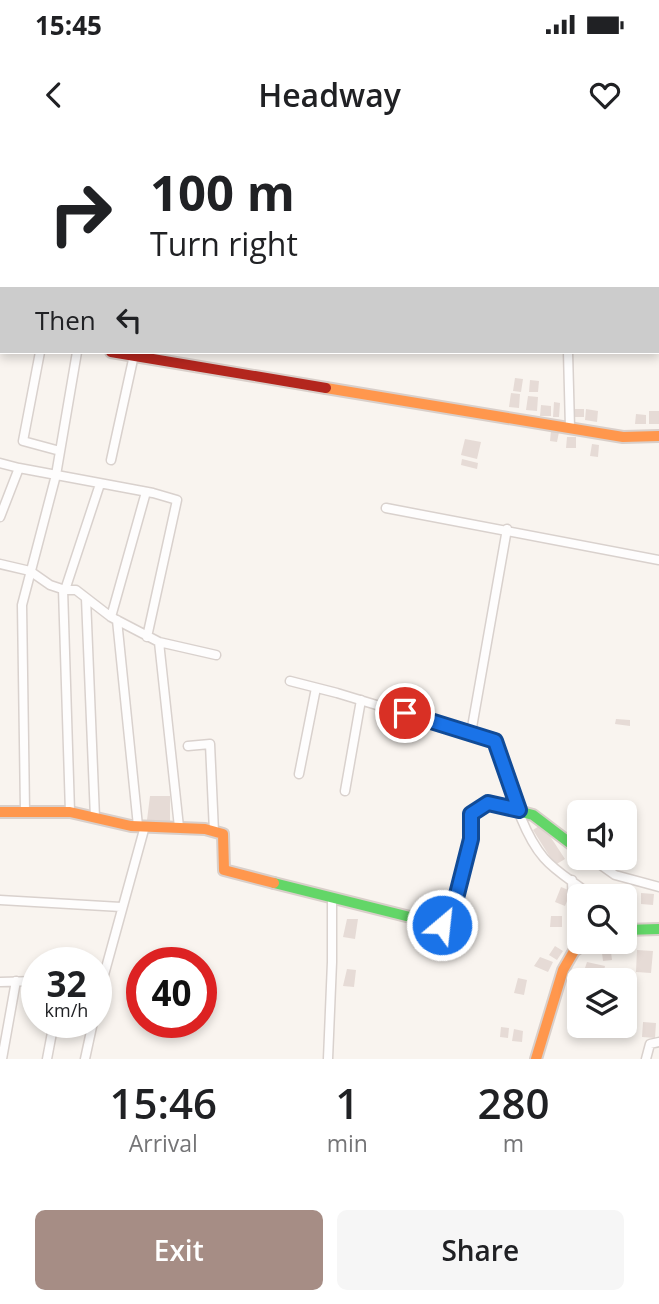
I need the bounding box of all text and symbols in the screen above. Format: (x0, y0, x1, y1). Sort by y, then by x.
text: 15:45 (35, 7, 102, 43)
text: Headway (258, 73, 401, 116)
icon: back (35, 76, 73, 114)
icon: heart (586, 76, 624, 114)
text: 100 m (150, 159, 295, 225)
icon: right (35, 168, 126, 259)
text: Turn right (150, 222, 298, 265)
icon: left (110, 301, 148, 339)
text: Then (35, 302, 96, 338)
pin (375, 683, 435, 743)
icon: arrive (386, 694, 424, 732)
map controls (567, 800, 637, 1038)
button: sound (567, 800, 637, 870)
button: search (567, 884, 637, 954)
position arrow (405, 888, 479, 962)
speed limit sign: 40 (126, 947, 217, 1038)
text: 32 (46, 960, 87, 1007)
button: layers (567, 968, 637, 1038)
text: km/h (45, 998, 88, 1022)
text: 15:46 (110, 1074, 217, 1131)
text: 1 (335, 1074, 359, 1131)
text: 280 (477, 1074, 549, 1131)
text: Arrival (129, 1127, 198, 1159)
text: min (327, 1127, 368, 1159)
text: m (503, 1127, 524, 1159)
button: Exit (35, 1210, 323, 1290)
button: Share (337, 1210, 624, 1290)

